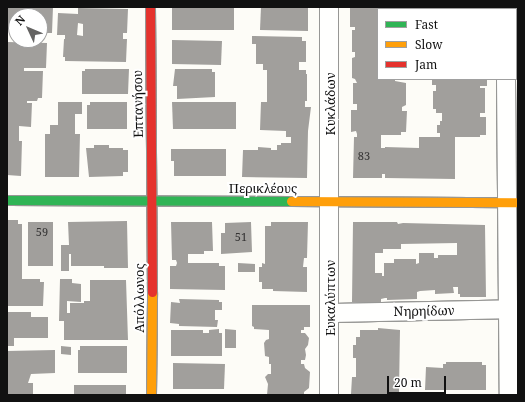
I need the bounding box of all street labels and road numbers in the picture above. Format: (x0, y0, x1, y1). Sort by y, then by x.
street label: Επτανήσου (130, 70, 146, 138)
street label: Κυκλάδων (322, 72, 338, 136)
street label: Περικλέους (229, 180, 297, 196)
street label: Ευκαλύπτων (322, 260, 338, 336)
street label: Απόλλωνος (131, 263, 147, 333)
street label: Νηρηίδων (393, 303, 455, 319)

